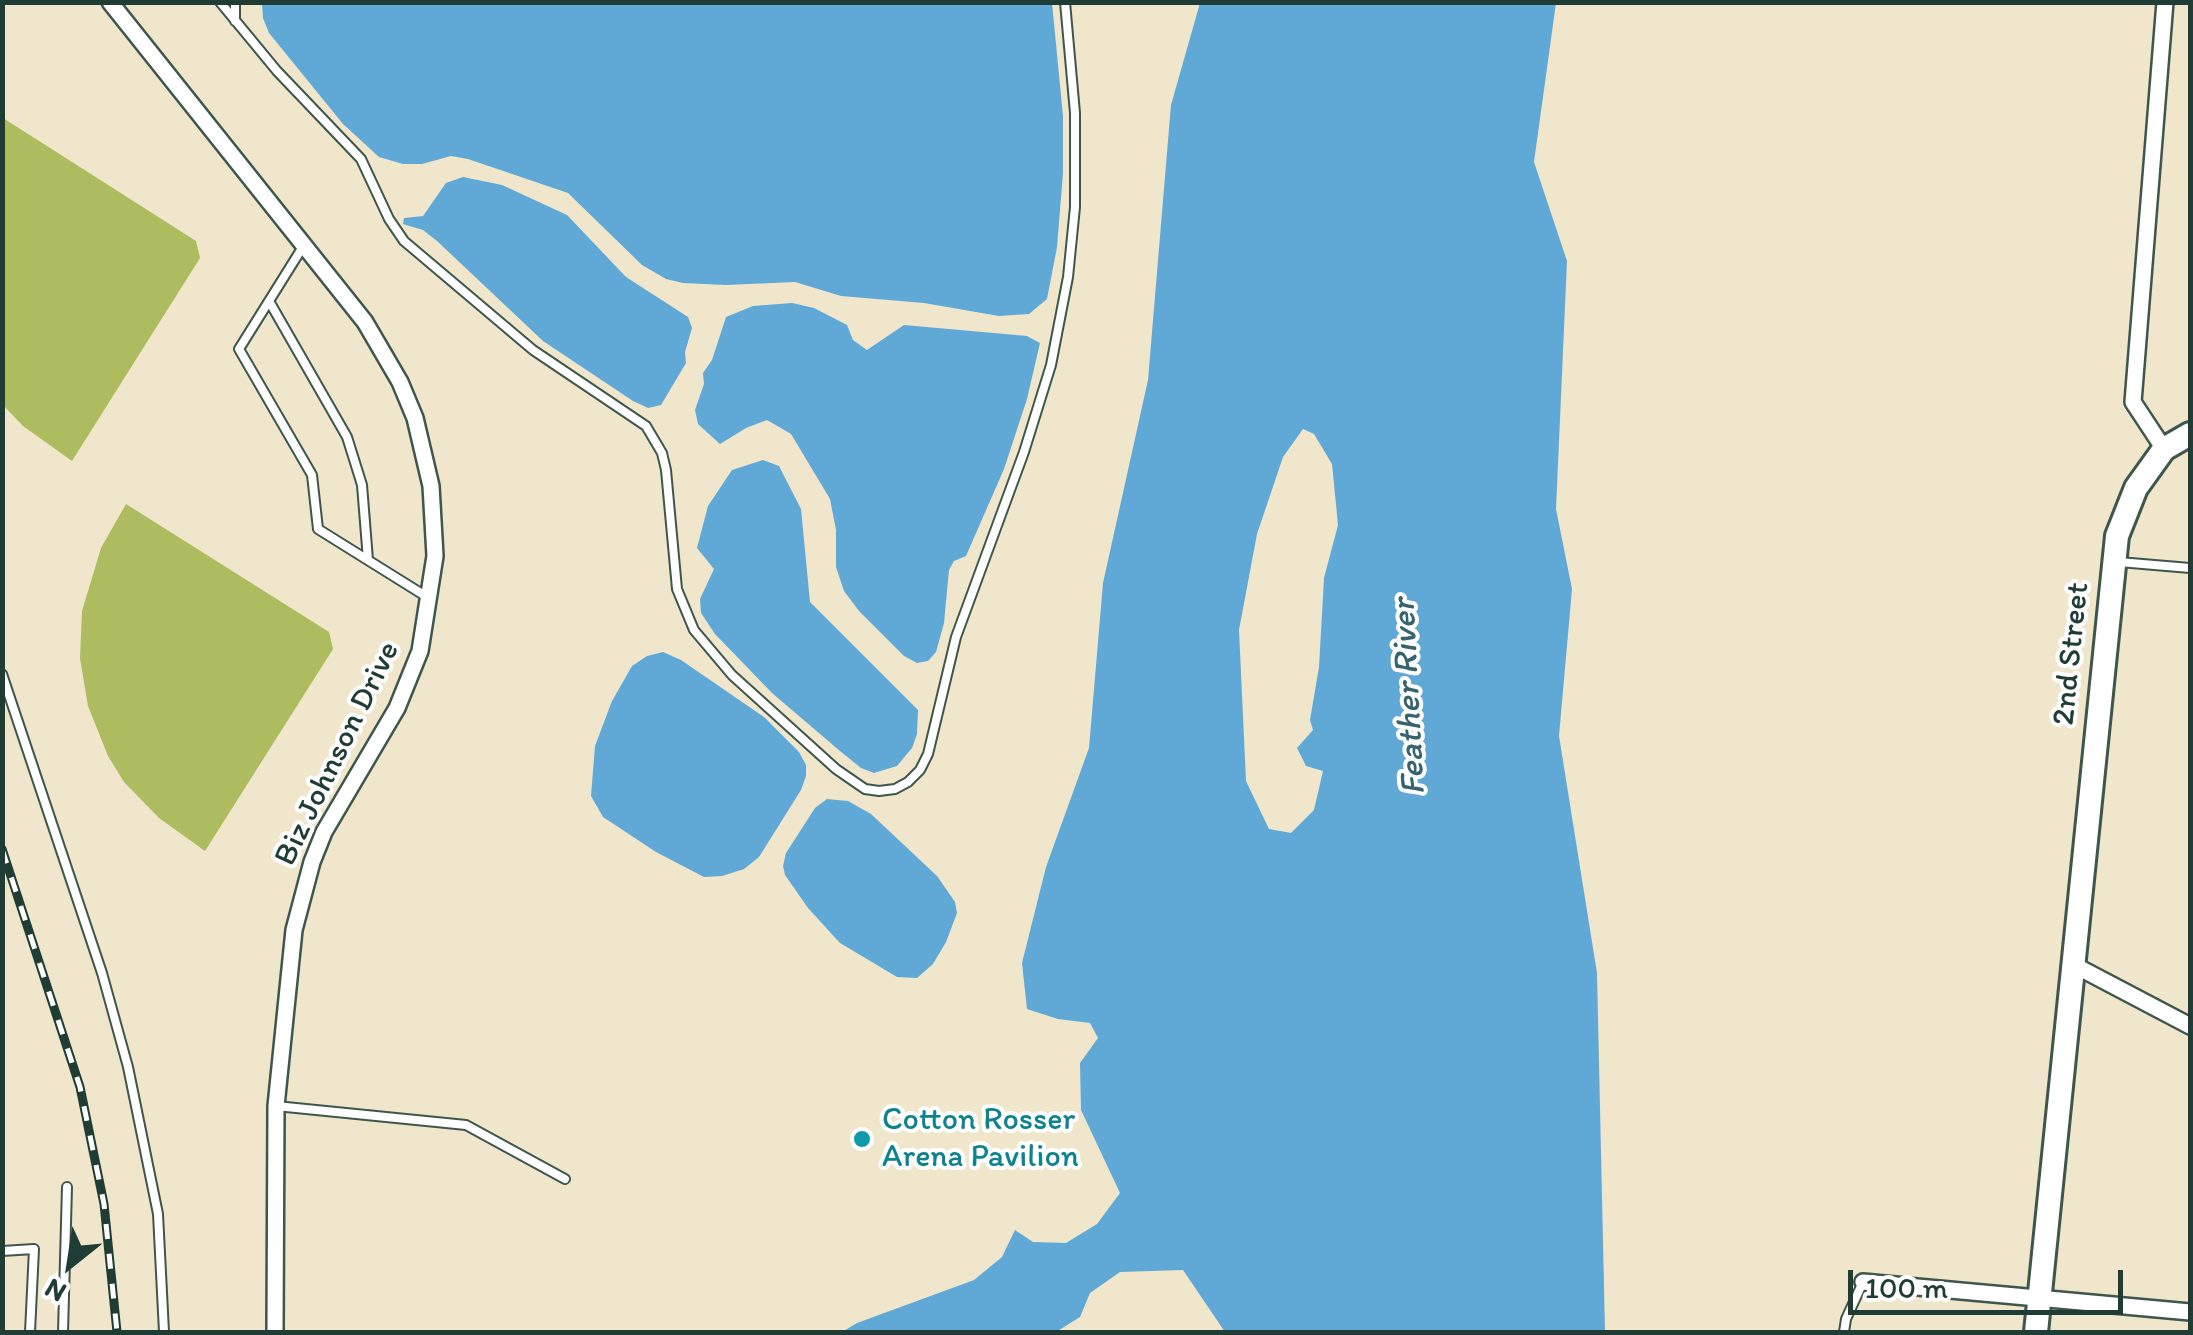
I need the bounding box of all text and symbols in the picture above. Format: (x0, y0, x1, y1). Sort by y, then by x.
street label: 2nd Street (2045, 580, 2099, 728)
water label: Feather River (1384, 598, 1436, 796)
street label: Biz Johnson Drive (267, 636, 409, 872)
place label: Cotton Rosser Arena Pavilion (882, 1102, 1079, 1177)
marker: Cotton Rosser Arena Pavilion (851, 1128, 873, 1150)
north arrow (20, 1215, 120, 1315)
scale bar (1853, 1250, 2128, 1312)
text: 100 m (1865, 1269, 1948, 1306)
text: N (38, 1272, 72, 1310)

